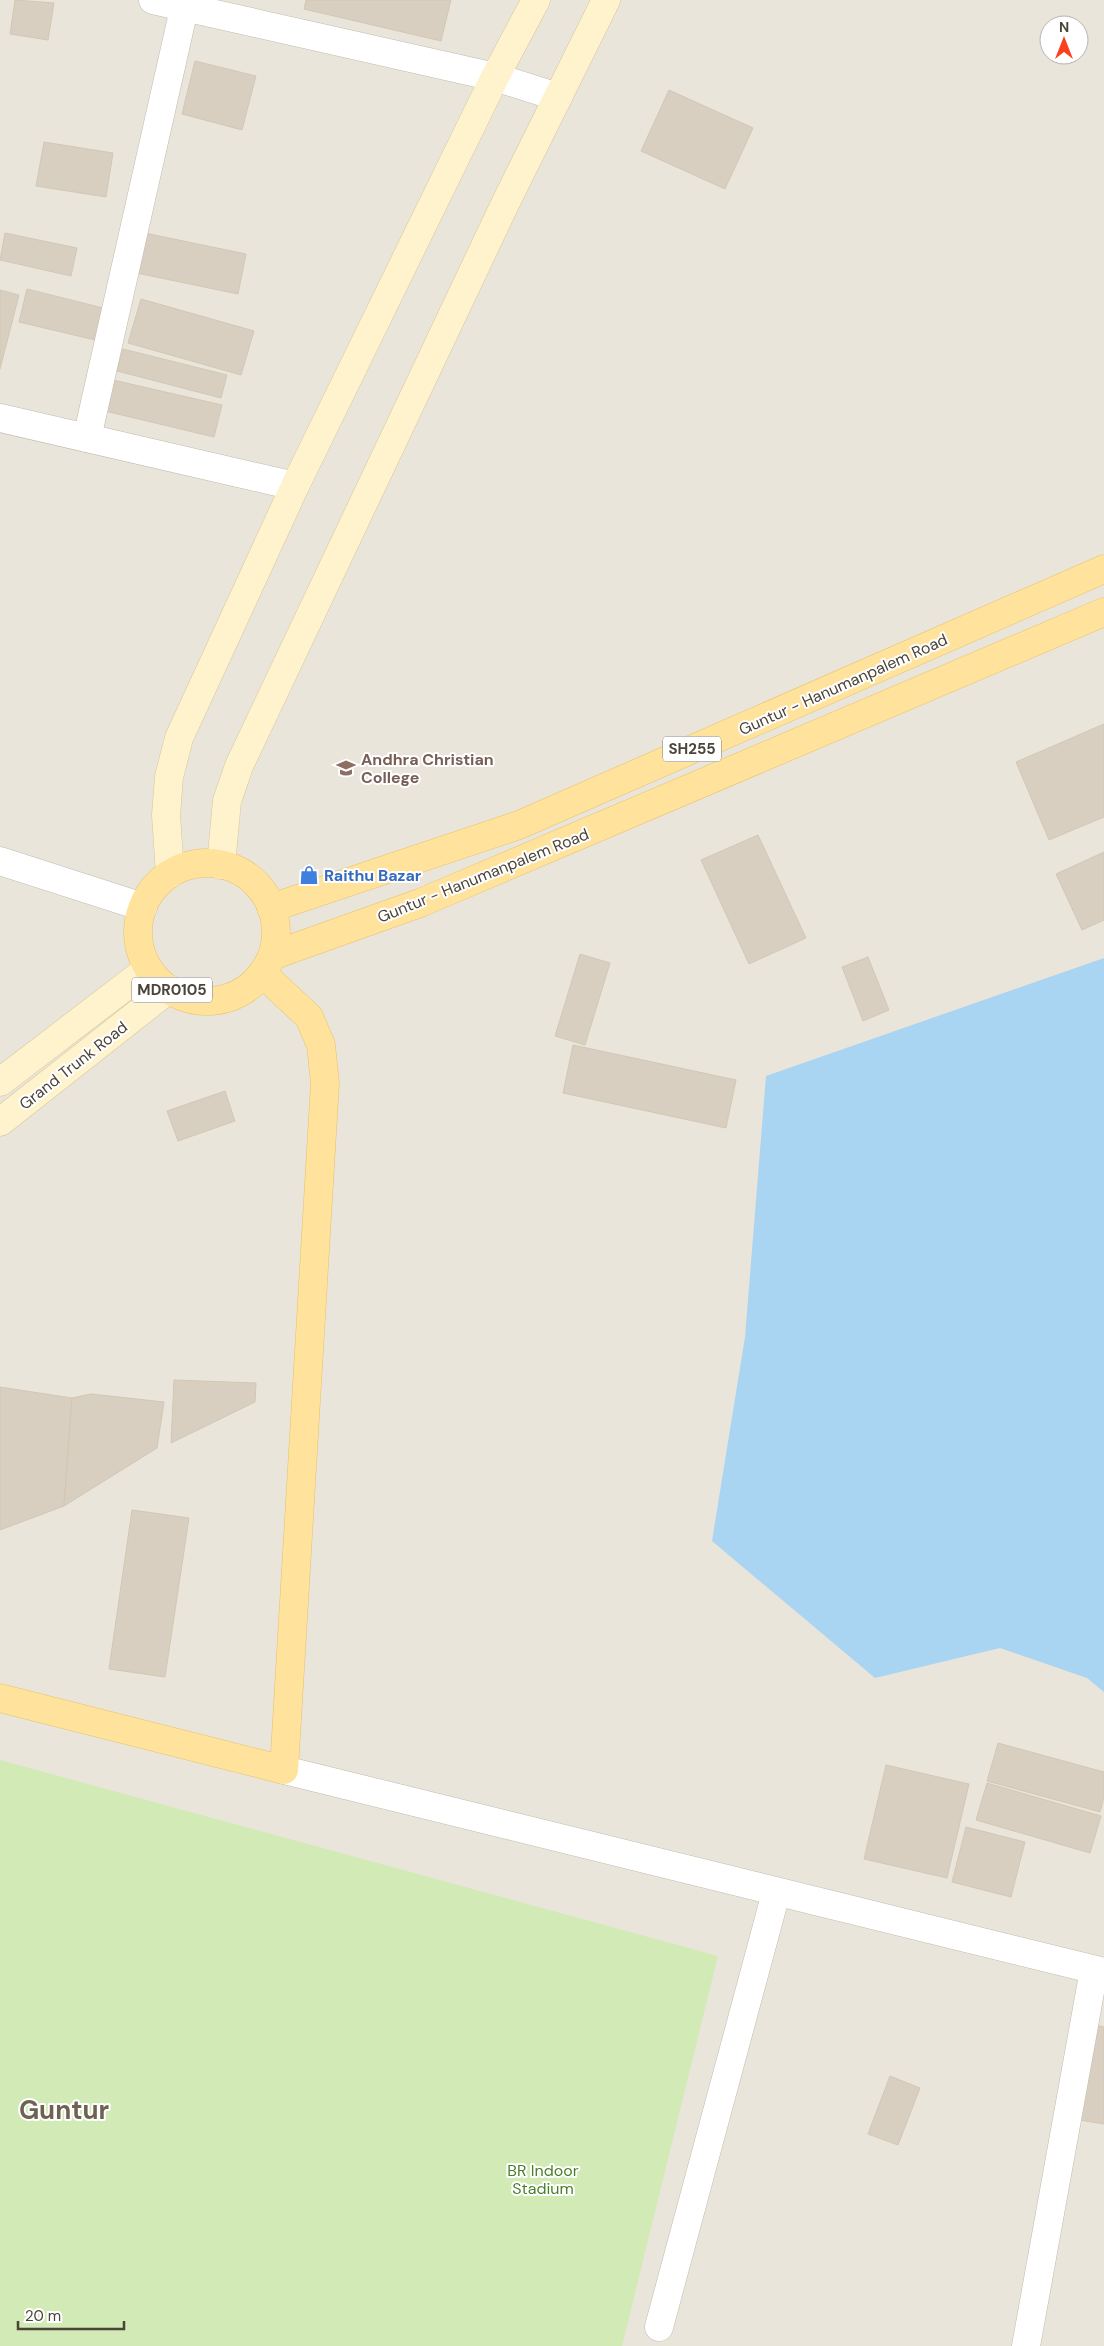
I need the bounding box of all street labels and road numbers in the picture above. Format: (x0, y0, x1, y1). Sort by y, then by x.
street label: Guntur - Hanumanpalem Road (736, 629, 951, 740)
road number: SH255 (663, 736, 721, 762)
street label: Guntur - Hanumanpalem Road (374, 823, 592, 928)
road number: MDR0105 (132, 978, 212, 1002)
street label: Grand Trunk Road (15, 1016, 132, 1114)

